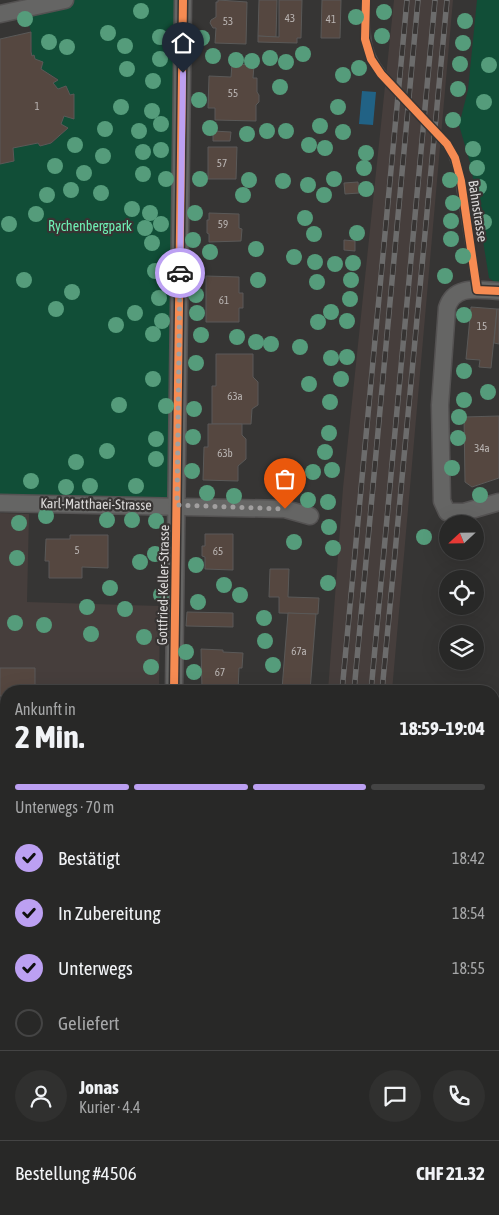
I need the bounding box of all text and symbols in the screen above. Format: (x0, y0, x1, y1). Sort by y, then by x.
house number: 43 (285, 12, 295, 24)
house number: 41 (326, 13, 336, 25)
house number: 53 (223, 15, 233, 27)
pin (162, 22, 204, 73)
icon: home (169, 29, 197, 57)
house number: 55 (228, 87, 238, 99)
house number: 1 (34, 100, 40, 112)
house number: 57 (217, 157, 227, 169)
street label: Bahnstrasse (465, 179, 491, 243)
park label: Rychenbergpark (48, 218, 132, 234)
house number: 59 (218, 218, 228, 230)
courier (155, 248, 205, 298)
icon: car (166, 259, 194, 287)
house number: 61 (219, 294, 229, 306)
house number: 15 (477, 320, 487, 332)
house number: 63a (227, 390, 243, 402)
house number: 34a (474, 442, 490, 454)
house number: 63b (217, 447, 233, 459)
pin (264, 458, 306, 509)
icon: bag (271, 465, 299, 493)
street label: Karl-Matthaei-Strasse (40, 495, 152, 513)
north arrow (439, 515, 484, 560)
map controls (439, 515, 484, 670)
street label: Gottfried-Keller-Strasse (154, 525, 172, 645)
house number: 5 (74, 544, 80, 556)
house number: 65 (213, 545, 223, 557)
button: locate (439, 570, 484, 615)
button: layers (439, 625, 484, 670)
house number: 67a (291, 645, 307, 657)
house number: 67 (215, 666, 225, 678)
text: Ankunft in (15, 700, 76, 718)
text: 18:59–19:04 (400, 717, 485, 739)
text: 2 Min. (15, 718, 84, 755)
text: Unterwegs · 70 m (15, 798, 114, 816)
icon: check (15, 844, 43, 872)
text: Bestätigt (58, 847, 120, 869)
text: 18:42 (452, 849, 485, 867)
icon: check (15, 899, 43, 927)
text: In Zubereitung (58, 902, 161, 924)
text: 18:54 (452, 904, 485, 922)
icon: check (15, 954, 43, 982)
text: Unterwegs (58, 957, 133, 979)
text: 18:55 (452, 959, 485, 977)
text: Geliefert (58, 1012, 119, 1034)
button: person (15, 1070, 67, 1122)
button: chat (369, 1070, 421, 1122)
button: phone (433, 1070, 485, 1122)
text: Jonas (79, 1076, 119, 1098)
text: Kurier · 4.4 (79, 1098, 141, 1116)
text: Bestellung #4506 (15, 1162, 137, 1184)
text: CHF 21.32 (416, 1162, 485, 1184)

